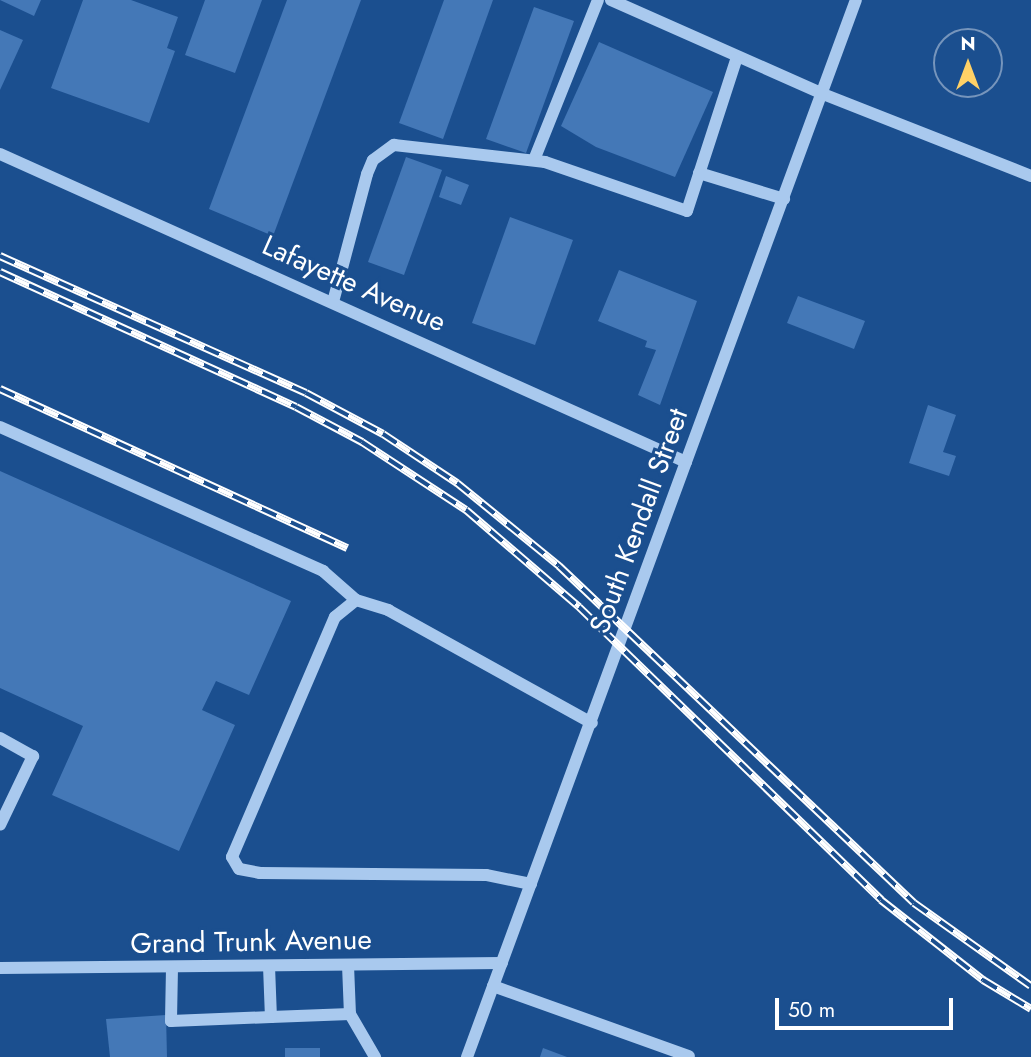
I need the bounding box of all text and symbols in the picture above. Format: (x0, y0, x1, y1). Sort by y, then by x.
north arrow (933, 28, 1003, 98)
text: N (960, 30, 976, 57)
street label: Lafayette Avenue (257, 229, 451, 339)
street label: South Kendall Street (583, 404, 695, 638)
street label: Grand Trunk Avenue (130, 923, 372, 961)
scale bar (779, 984, 958, 1028)
text: 50 m (788, 995, 835, 1025)

